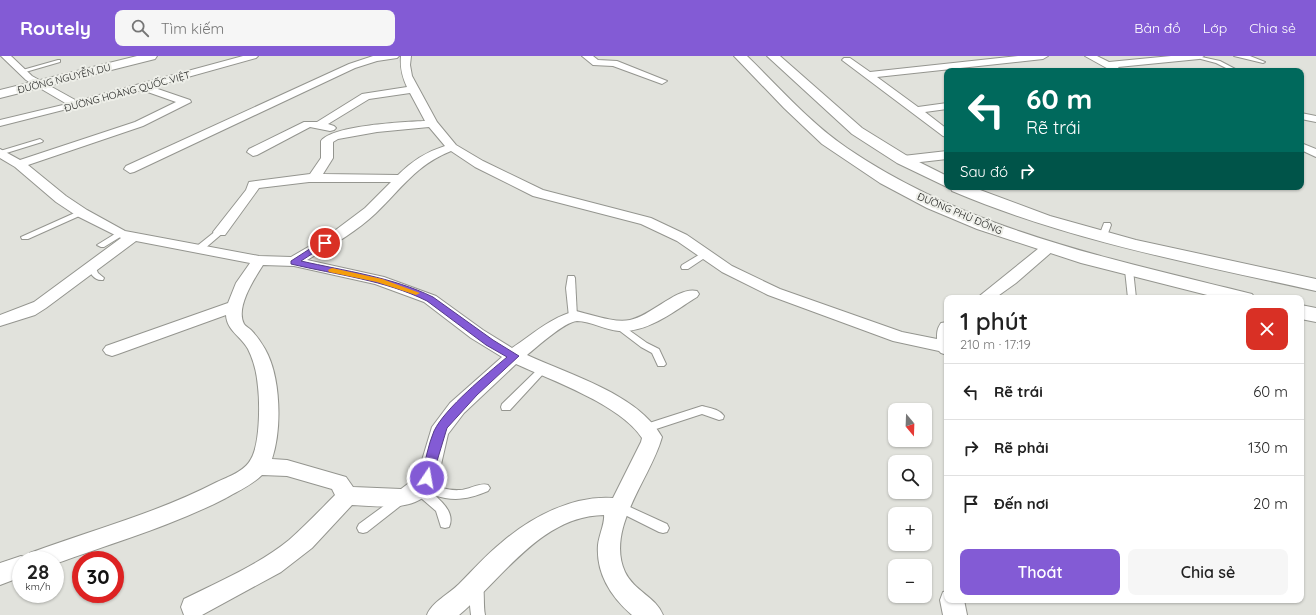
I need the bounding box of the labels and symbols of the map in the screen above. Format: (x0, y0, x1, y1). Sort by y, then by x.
street label: ĐƯỜNG NGUYỄN DU (16, 61, 112, 96)
street label: ĐƯỜNG HOÀNG QUỐC VIỆT (63, 68, 192, 115)
street label: ĐƯỜNG PHÙ ĐỔNG (915, 190, 1004, 237)
pin (308, 226, 342, 260)
north arrow (888, 403, 932, 447)
position arrow (406, 457, 448, 499)
speed limit sign: 30 (72, 551, 124, 603)

